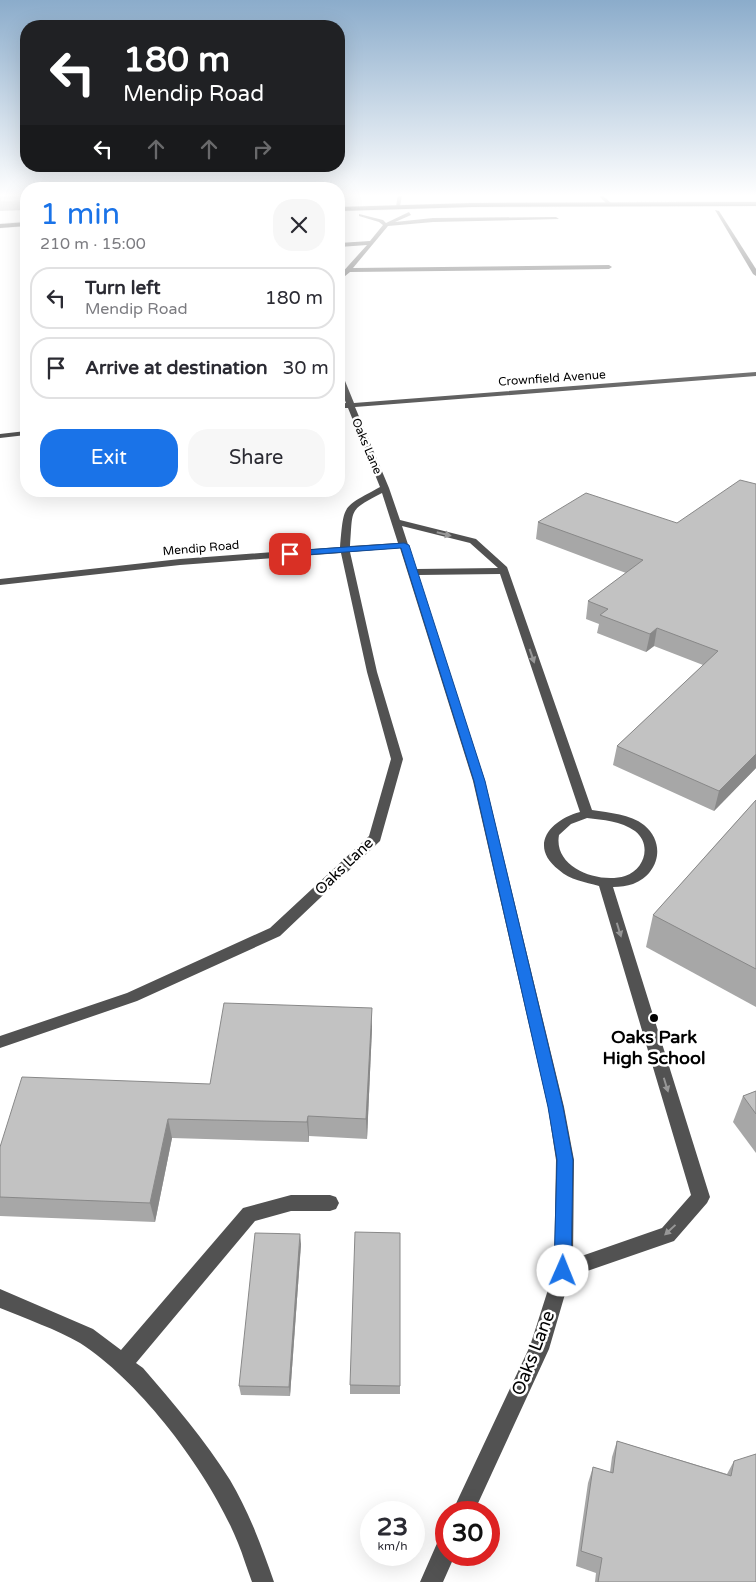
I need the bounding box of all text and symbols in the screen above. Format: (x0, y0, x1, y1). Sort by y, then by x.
text: 180 m (123, 39, 230, 81)
icon: left (40, 40, 105, 105)
text: Mendip Road (123, 81, 264, 107)
icon: left (89, 135, 117, 163)
icon: ahead (142, 135, 170, 163)
icon: ahead (195, 135, 223, 163)
icon: right (248, 135, 276, 163)
text: 1 min (40, 196, 120, 233)
button: close (273, 199, 325, 251)
text: 210 m · 15:00 (40, 234, 146, 254)
text: Turn left (85, 277, 161, 299)
icon: left (42, 284, 70, 312)
text: 180 m (265, 287, 323, 309)
text: Mendip Road (85, 299, 188, 319)
icon: arrive (42, 354, 70, 382)
text: Arrive at destination (85, 357, 268, 379)
text: 30 m (283, 357, 329, 379)
street label: Crownfield Avenue (498, 367, 606, 389)
street label: Oaks Lane (349, 416, 385, 476)
button: Exit (40, 429, 178, 487)
button: Share (188, 429, 325, 487)
one-way arrow (436, 530, 451, 538)
pin (269, 533, 311, 575)
street label: Mendip Road (162, 538, 240, 558)
icon: arrive (276, 540, 304, 568)
one-way arrow (529, 648, 536, 663)
street label: Oaks Lane (311, 834, 377, 898)
one-way arrow (616, 922, 624, 937)
marker: Oaks Park High School (648, 1012, 660, 1024)
place label: Oaks Park High School (603, 1026, 705, 1069)
one-way arrow (663, 1078, 671, 1093)
one-way arrow (664, 1225, 677, 1236)
position arrow (536, 1244, 588, 1296)
street label: Oaks Lane (507, 1307, 559, 1399)
speed limit sign: 30 (435, 1501, 500, 1566)
text: 23 (377, 1512, 408, 1542)
text: km/h (377, 1539, 408, 1553)

